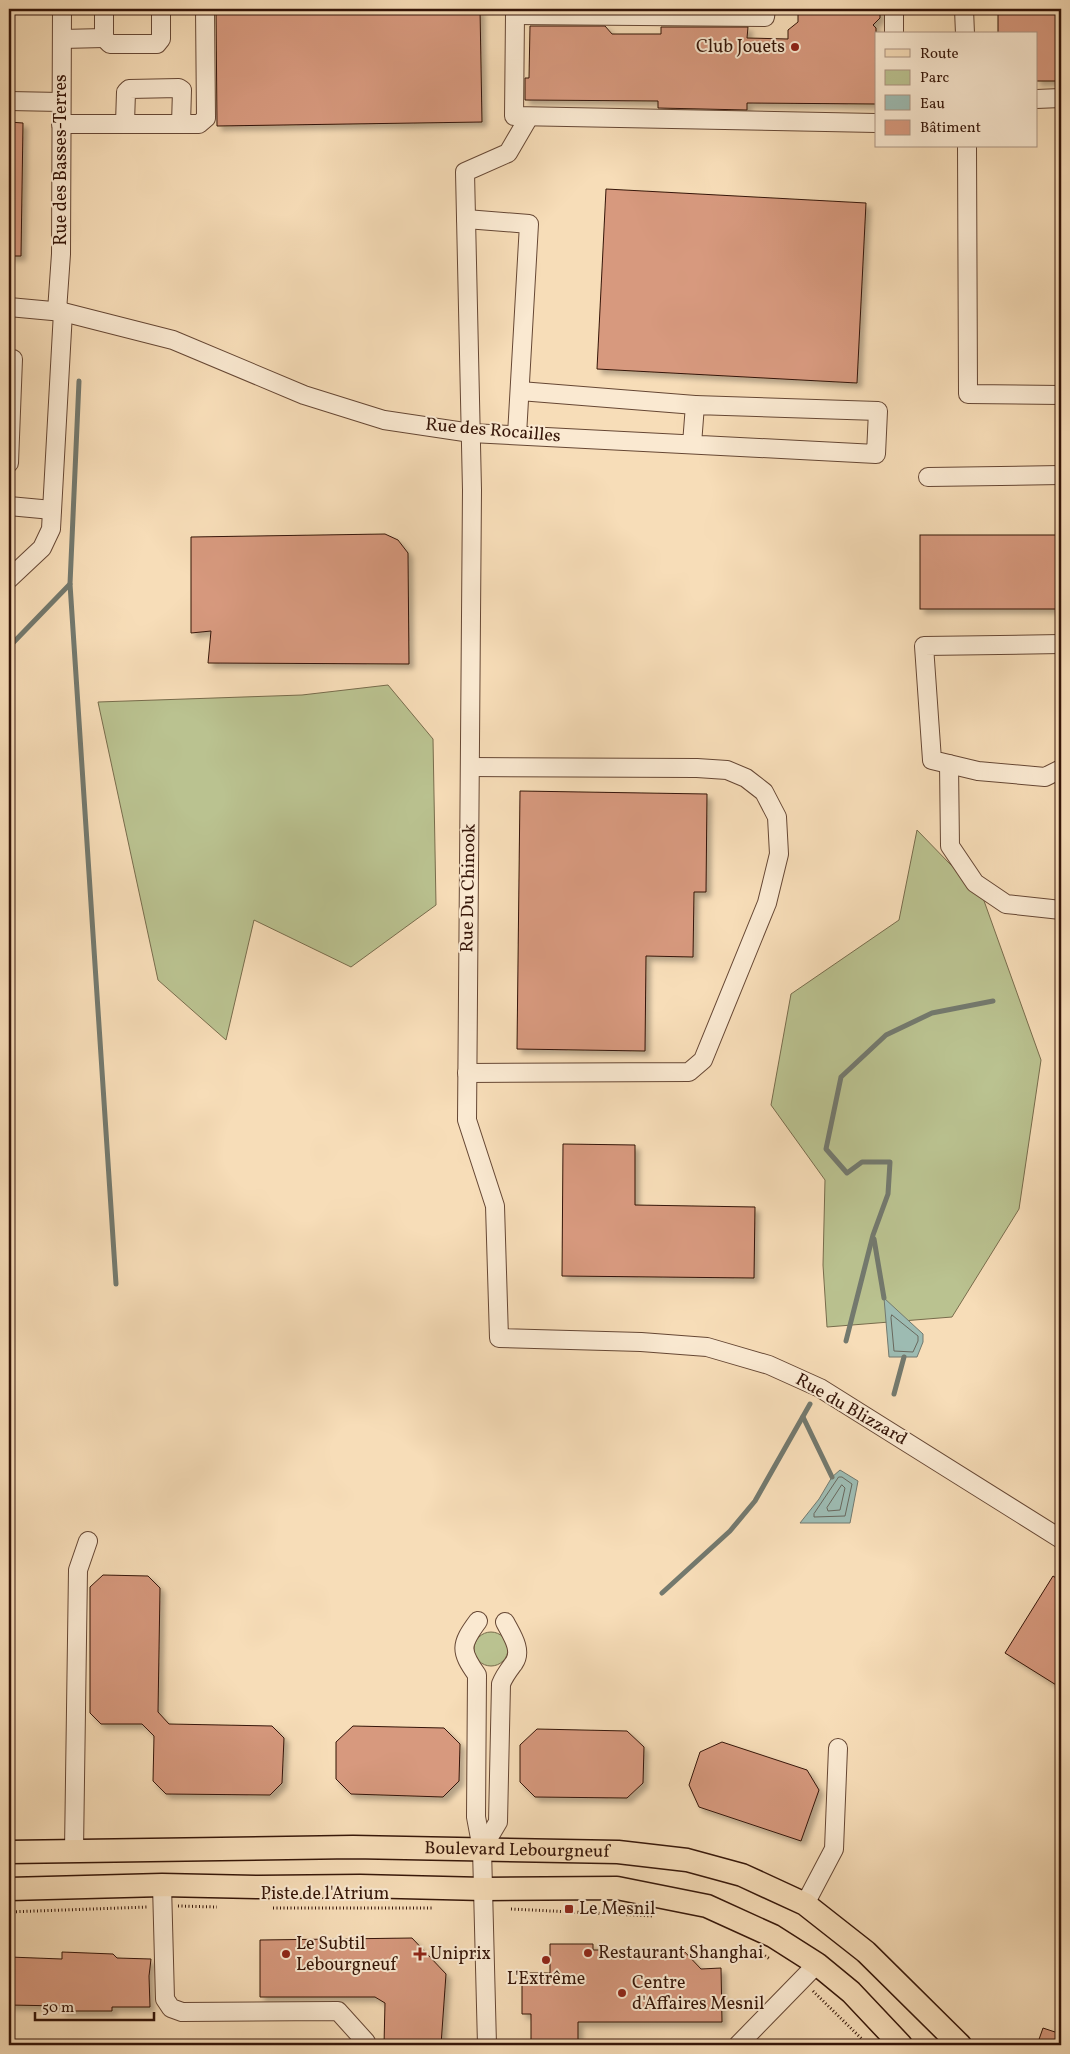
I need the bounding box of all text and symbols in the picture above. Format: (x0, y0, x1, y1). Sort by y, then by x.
legend (875, 32, 1038, 148)
place label: Club Jouets (696, 35, 785, 60)
marker: Club Jouets (789, 41, 801, 53)
text: Route (920, 44, 959, 65)
text: Parc (920, 68, 949, 89)
street label: Rue des Basses-Terres (49, 74, 74, 246)
text: Eau (920, 94, 945, 115)
text: Bâtiment (920, 118, 981, 139)
street label: Rue des Rocailles (424, 413, 562, 449)
street label: Rue Du Chinook (455, 823, 483, 953)
street label: Rue du Blizzard (791, 1368, 911, 1452)
street label: Boulevard Lebourgneuf (424, 1836, 612, 1864)
street label: Piste de l'Atrium (260, 1882, 390, 1907)
place label: Le Mesnil (579, 1897, 655, 1922)
marker: Le Mesnil (563, 1903, 575, 1915)
place label: Le Subtil Lebourgneuf (296, 1932, 398, 1978)
place label: Restaurant Shanghai (598, 1941, 763, 1966)
place label: Uniprix (430, 1942, 491, 1967)
marker: Restaurant Shanghai (582, 1947, 594, 1959)
marker: Le Subtil Lebourgneuf (280, 1948, 292, 1960)
marker: Uniprix (414, 1948, 426, 1960)
marker: L'Extrême (540, 1954, 552, 1966)
place label: L'Extrême (507, 1967, 585, 1992)
place label: Centre d'Affaires Mesnil (632, 1971, 765, 2017)
marker: Centre d'Affaires Mesnil (616, 1987, 628, 1999)
scale bar (35, 1989, 154, 2021)
text: 50 m (42, 1998, 74, 2019)

